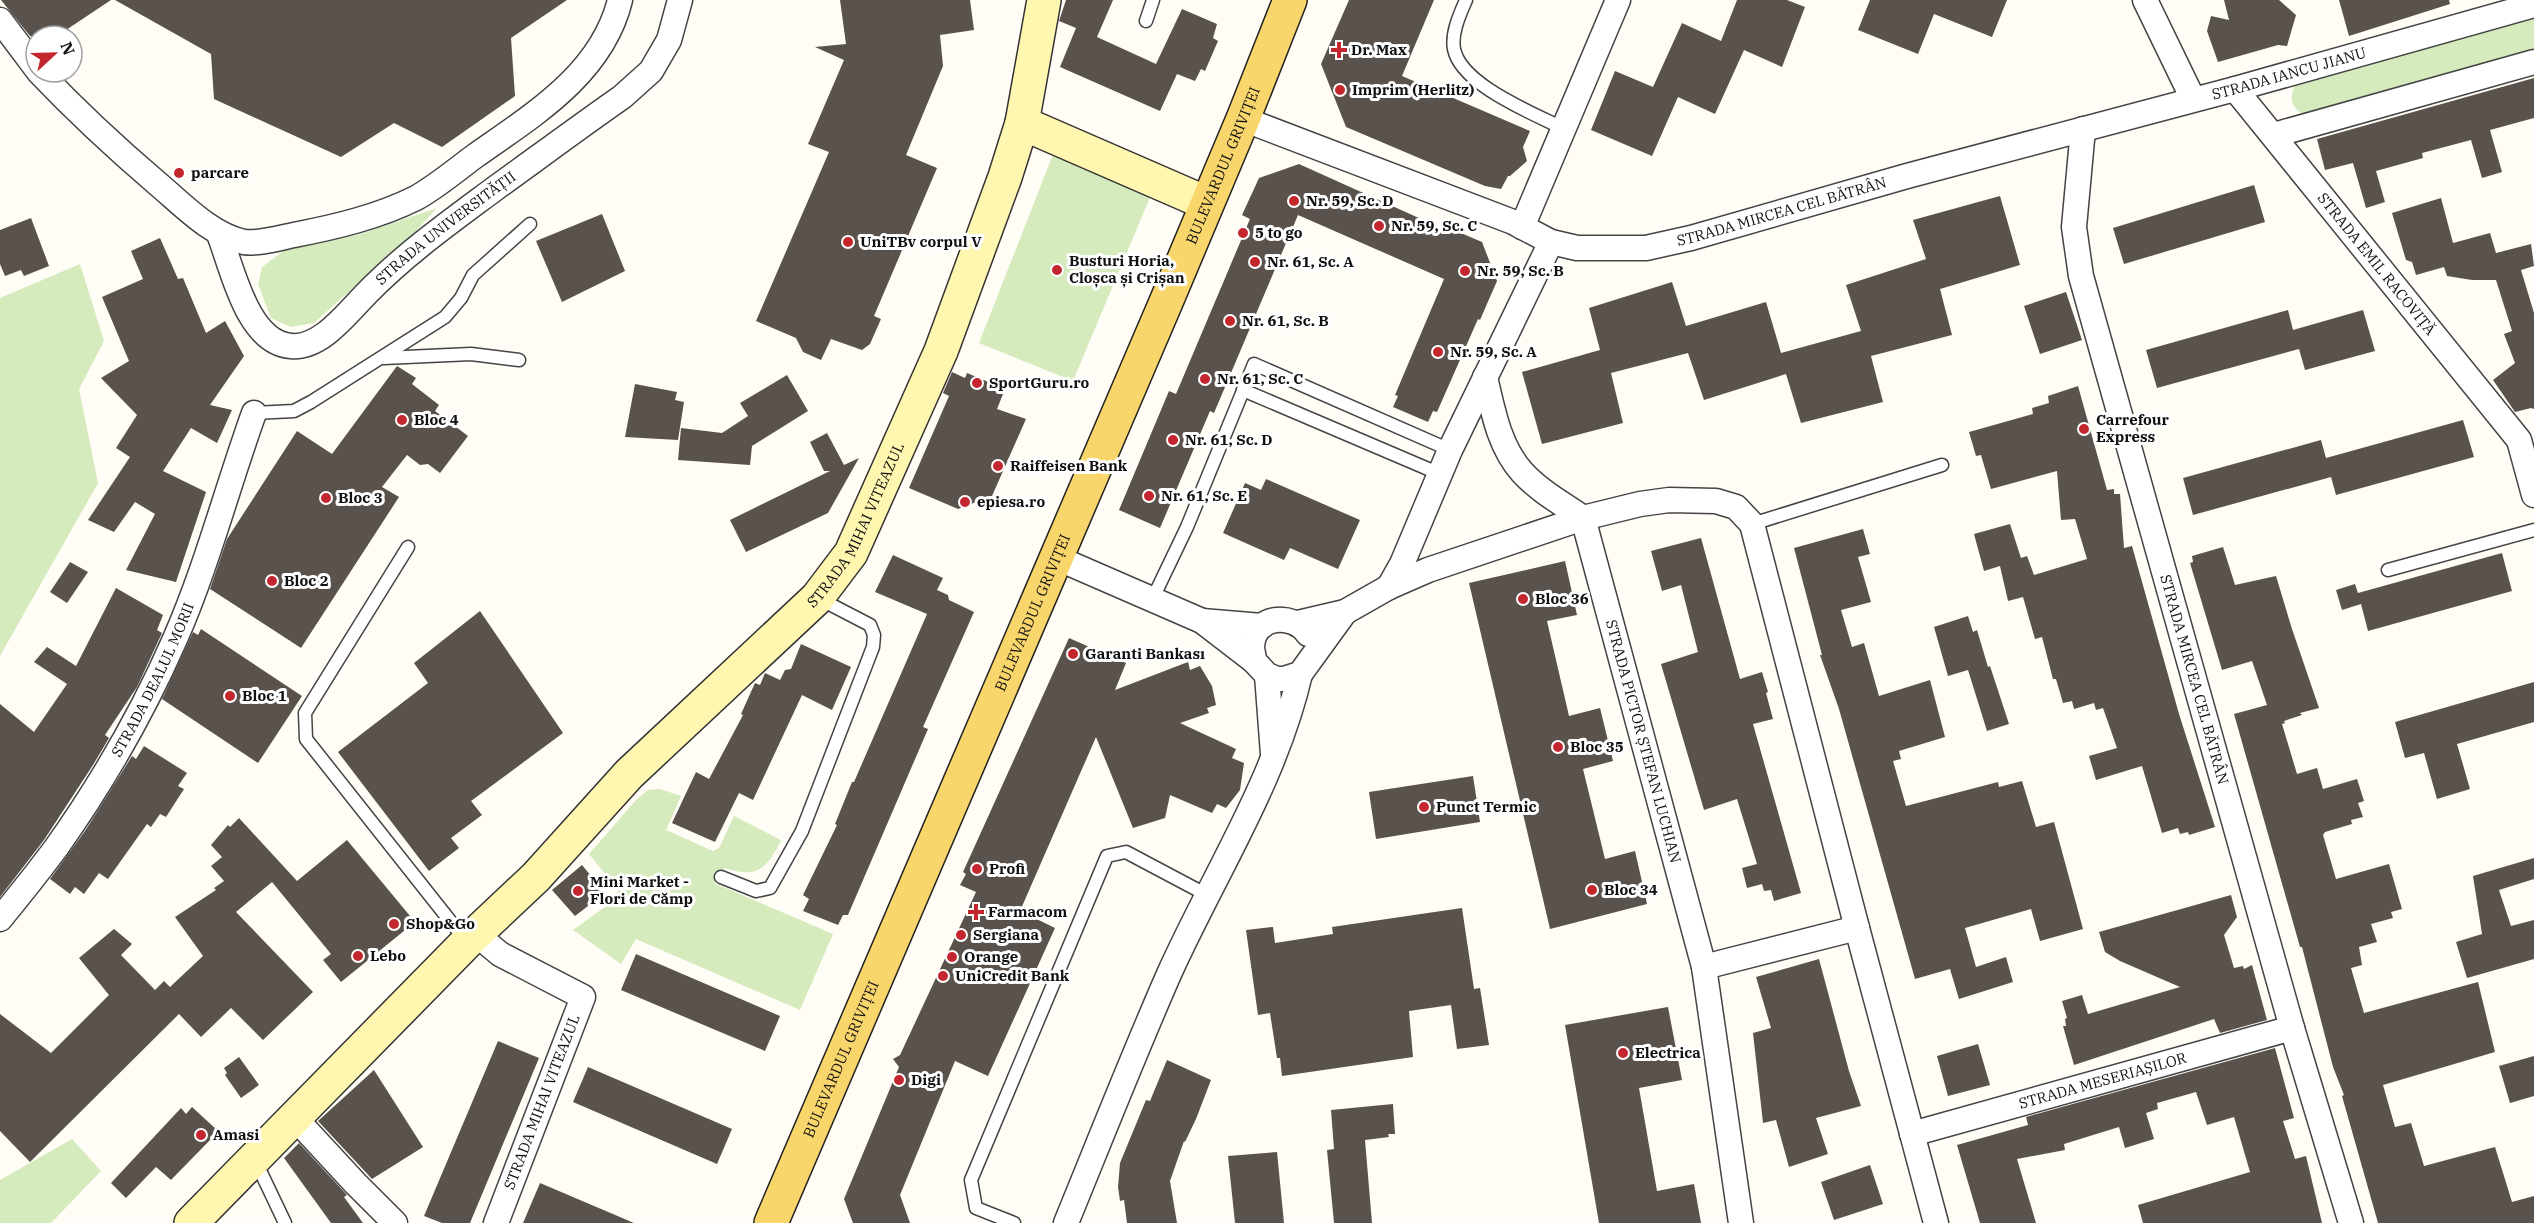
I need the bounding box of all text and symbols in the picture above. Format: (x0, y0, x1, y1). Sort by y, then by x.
north arrow (24, 24, 84, 84)
text: N (56, 39, 80, 58)
place label: Dr. Max (1351, 40, 1407, 59)
marker: Dr. Max (1332, 43, 1346, 57)
street label: STRADA IANCU JIANU (2210, 43, 2368, 104)
place label: Imprim (Herlitz) (1352, 80, 1474, 99)
marker: Imprim (Herlitz) (1333, 83, 1347, 97)
street label: BULEVARDUL GRIVIȚEI (1181, 84, 1264, 247)
place label: parcare (191, 163, 249, 182)
marker: parcare (172, 166, 186, 180)
street label: STRADA UNIVERSITĂȚII (371, 167, 519, 289)
street label: STRADA MIRCEA CEL BĂTRÂN (1675, 172, 1889, 250)
street label: STRADA EMIL RACOVIȚĂ (2314, 188, 2441, 339)
place label: Nr. 59, Sc. D (1306, 191, 1394, 210)
marker: Nr. 59, Sc. D (1287, 194, 1301, 208)
place label: Nr. 59, Sc. C (1391, 216, 1477, 235)
marker: Nr. 59, Sc. C (1372, 219, 1386, 233)
place label: 5 to go (1255, 223, 1303, 242)
marker: 5 to go (1236, 226, 1250, 240)
place label: UniTBv corpul V (860, 232, 982, 251)
marker: UniTBv corpul V (841, 235, 855, 249)
place label: Busturi Horia, Cloșca și Crișan (1069, 251, 1185, 288)
place label: Nr. 61, Sc. A (1267, 252, 1354, 271)
marker: Nr. 61, Sc. A (1248, 255, 1262, 269)
place label: Nr. 59, Sc. B (1477, 261, 1564, 280)
marker: Busturi Horia, Cloșca și Crișan (1050, 263, 1064, 277)
marker: Nr. 59, Sc. B (1458, 264, 1472, 278)
place label: Nr. 61, Sc. B (1242, 311, 1329, 330)
marker: Nr. 61, Sc. B (1223, 314, 1237, 328)
place label: Nr. 59, Sc. A (1450, 342, 1537, 361)
marker: Nr. 59, Sc. A (1431, 345, 1445, 359)
place label: Nr. 61, Sc. C (1217, 369, 1303, 388)
marker: Nr. 61, Sc. C (1198, 372, 1212, 386)
place label: SportGuru.ro (989, 373, 1090, 392)
marker: SportGuru.ro (970, 376, 984, 390)
place label: Bloc 4 (414, 410, 459, 429)
place label: Carrefour Express (2096, 410, 2169, 446)
marker: Bloc 4 (395, 413, 409, 427)
marker: Carrefour Express (2077, 422, 2091, 436)
place label: Nr. 61, Sc. D (1185, 430, 1273, 449)
marker: Nr. 61, Sc. D (1166, 433, 1180, 447)
street label: STRADA MIHAI VITEAZUL (803, 439, 908, 612)
place label: Raiffeisen Bank (1010, 456, 1128, 475)
marker: Raiffeisen Bank (991, 459, 1005, 473)
place label: Nr. 61, Sc. E (1161, 486, 1247, 505)
place label: Bloc 3 (338, 488, 383, 507)
marker: Nr. 61, Sc. E (1142, 489, 1156, 503)
marker: Bloc 3 (319, 491, 333, 505)
place label: epiesa.ro (977, 492, 1045, 511)
marker: epiesa.ro (958, 495, 972, 509)
street label: BULEVARDUL GRIVIȚEI (990, 531, 1074, 694)
place label: Bloc 2 (284, 571, 329, 590)
street label: STRADA MIRCEA CEL BĂTRÂN (2156, 572, 2233, 787)
marker: Bloc 2 (265, 574, 279, 588)
place label: Bloc 36 (1535, 589, 1589, 608)
marker: Bloc 36 (1516, 592, 1530, 606)
street label: STRADA DEALUL MORII (107, 600, 198, 760)
street label: STRADA PICTOR ȘTEFAN LUCHIAN (1602, 617, 1686, 865)
place label: Garanti Bankası (1085, 644, 1205, 663)
marker: Garanti Bankası (1066, 647, 1080, 661)
place label: Bloc 1 (242, 686, 287, 705)
marker: Bloc 1 (223, 689, 237, 703)
place label: Bloc 35 (1570, 737, 1624, 756)
marker: Bloc 35 (1551, 740, 1565, 754)
place label: Punct Termic (1436, 797, 1536, 816)
marker: Punct Termic (1417, 800, 1431, 814)
place label: Profi (989, 859, 1025, 878)
marker: Profi (970, 862, 984, 876)
place label: Mini Market - Flori de Cămp (590, 872, 693, 908)
place label: Bloc 34 (1604, 880, 1658, 899)
marker: Bloc 34 (1585, 883, 1599, 897)
marker: Mini Market - Flori de Cămp (571, 884, 585, 898)
place label: Farmacom (988, 902, 1068, 921)
marker: Farmacom (969, 905, 983, 919)
place label: Shop&Go (406, 914, 475, 933)
marker: Shop&Go (387, 917, 401, 931)
place label: Sergiana (973, 925, 1039, 944)
marker: Sergiana (954, 928, 968, 942)
place label: Lebo (370, 946, 406, 965)
place label: Orange (964, 947, 1018, 966)
marker: Lebo (351, 949, 365, 963)
marker: Orange (945, 950, 959, 964)
place label: UniCredit Bank (955, 966, 1070, 985)
marker: UniCredit Bank (936, 969, 950, 983)
street label: BULEVARDUL GRIVIȚEI (799, 978, 883, 1141)
street label: STRADA MIHAI VITEAZUL (499, 1011, 584, 1192)
place label: Electrica (1635, 1043, 1701, 1062)
marker: Electrica (1616, 1046, 1630, 1060)
street label: STRADA MESERIAȘILOR (2017, 1048, 2189, 1113)
place label: Digi (911, 1070, 941, 1089)
marker: Digi (892, 1073, 906, 1087)
place label: Amasi (213, 1125, 259, 1144)
marker: Amasi (194, 1128, 208, 1142)

